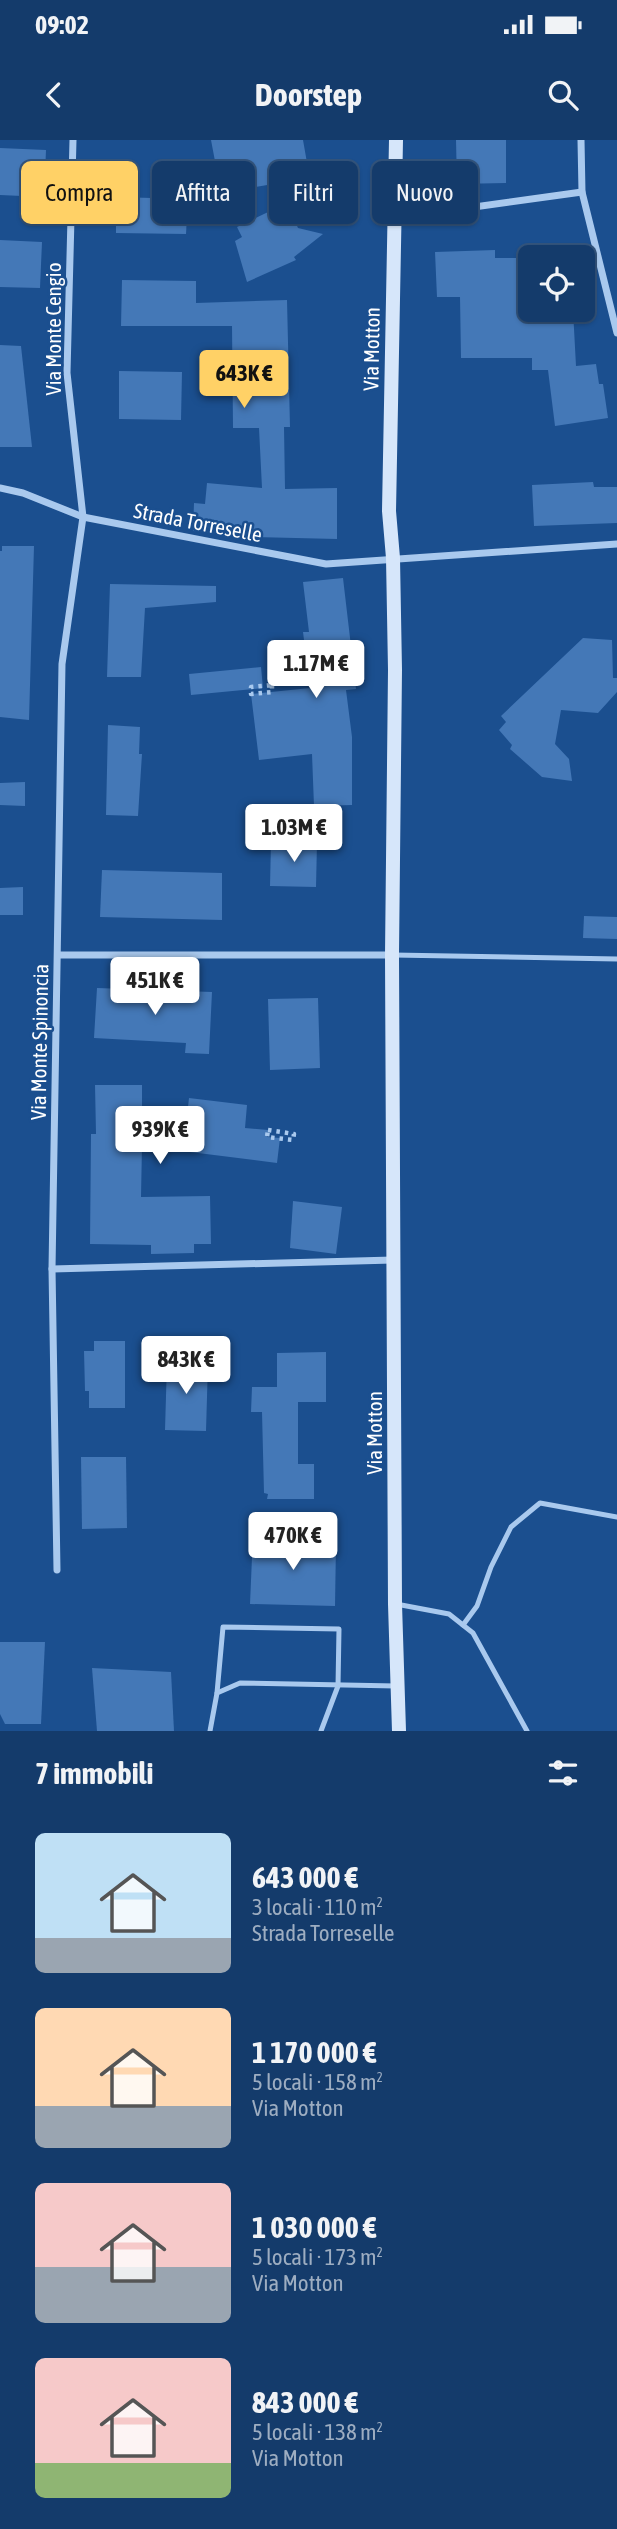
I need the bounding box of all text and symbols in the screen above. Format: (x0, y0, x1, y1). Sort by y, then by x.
text: 09:02 (35, 10, 89, 40)
icon: back (35, 76, 73, 114)
text: Doorstep (255, 76, 362, 113)
icon: search (544, 76, 582, 114)
chip: Compra (21, 161, 138, 224)
chip: Affitta (152, 161, 255, 224)
chip: Filtri (269, 161, 358, 224)
chip: Nuovo (372, 161, 478, 224)
map controls (518, 245, 595, 322)
button: locate (518, 245, 595, 322)
street label: Via Monte Cengio (41, 262, 65, 396)
street label: Via Motton (358, 307, 384, 391)
pin: 643K € (187, 350, 301, 410)
text: 643K € (215, 360, 273, 386)
street label: Strada Torreselle (132, 498, 264, 546)
pin: 1.17M € (251, 640, 381, 700)
text: 1.17M € (283, 650, 349, 676)
pin: 1.03M € (229, 804, 359, 864)
text: 1.03M € (261, 814, 327, 840)
pin: 451K € (98, 958, 212, 1017)
street label: Via Monte Spinoncia (26, 964, 52, 1120)
text: 451K € (126, 967, 184, 993)
pin: 939K € (103, 1107, 217, 1166)
text: 939K € (131, 1116, 189, 1142)
pin: 843K € (129, 1336, 243, 1396)
text: 843K € (157, 1346, 215, 1372)
street label: Via Motton (362, 1391, 386, 1475)
pin: 470K € (236, 1512, 350, 1572)
text: 470K € (264, 1522, 322, 1548)
icon: filters (544, 1754, 582, 1792)
text: 7 immobili (35, 1756, 153, 1790)
text: 643 000 € (252, 1860, 358, 1894)
icon: home (91, 1861, 175, 1945)
text: 3 locali · 110 m² (252, 1894, 383, 1920)
text: Strada Torreselle (252, 1920, 395, 1946)
text: 1 170 000 € (252, 2035, 377, 2069)
icon: home (91, 2036, 175, 2120)
text: 5 locali · 158 m² (252, 2069, 383, 2095)
text: Via Motton (252, 2095, 344, 2121)
text: 1 030 000 € (252, 2210, 377, 2244)
icon: home (91, 2211, 175, 2295)
text: 5 locali · 173 m² (252, 2244, 383, 2270)
text: Via Motton (252, 2270, 344, 2296)
text: 843 000 € (252, 2385, 358, 2419)
icon: home (91, 2386, 175, 2470)
text: 5 locali · 138 m² (252, 2419, 383, 2445)
text: Via Motton (252, 2445, 344, 2471)

